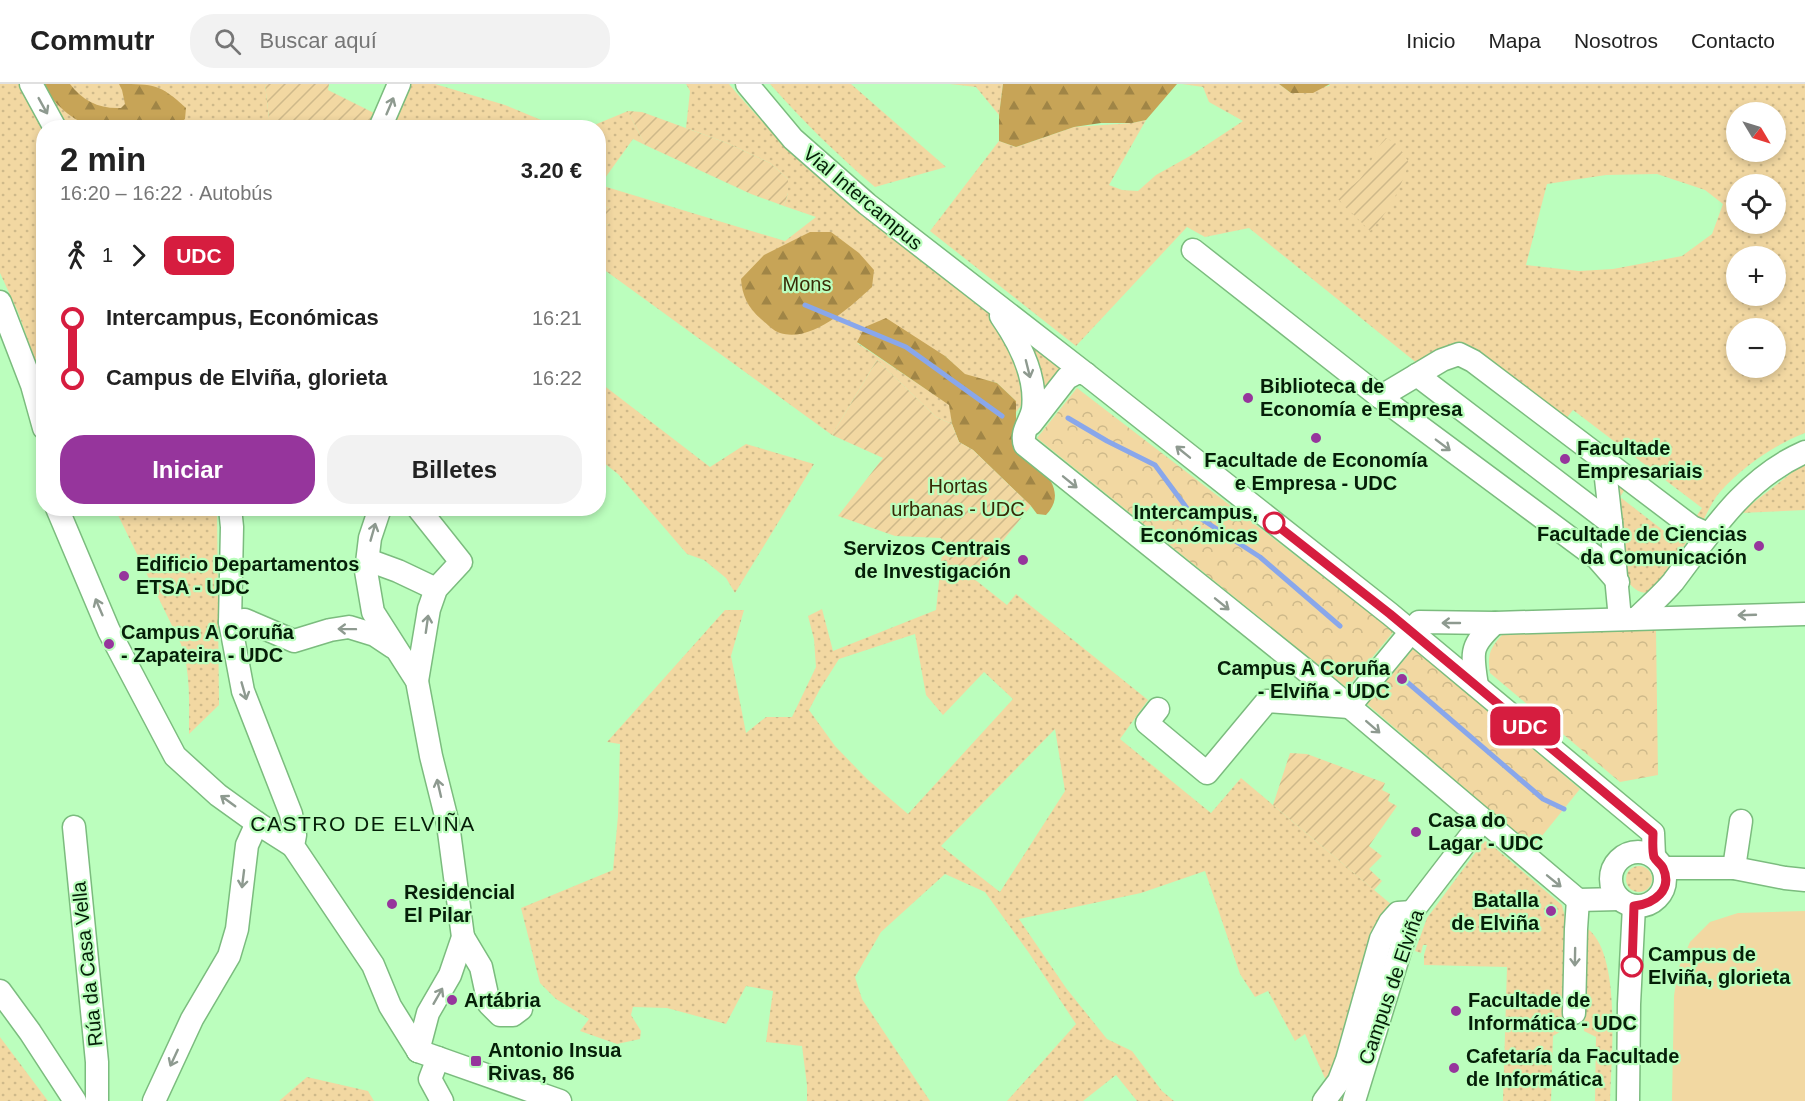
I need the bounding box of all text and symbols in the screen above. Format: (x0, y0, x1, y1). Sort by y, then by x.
search box (190, 14, 610, 68)
text: Commutr (30, 25, 154, 56)
icon: search (211, 25, 244, 58)
text: Buscar aquí (259, 28, 377, 53)
text: Inicio (1406, 29, 1455, 52)
text: Mapa (1488, 29, 1541, 52)
text: Nosotros (1574, 29, 1658, 52)
text: Contacto (1691, 29, 1775, 52)
one-way arrow (37, 97, 49, 114)
one-way arrow (384, 97, 396, 115)
north arrow (1726, 102, 1786, 162)
map controls (1726, 102, 1786, 378)
text: 2 min (60, 141, 146, 178)
street label: Vial Intercampus (799, 142, 927, 254)
text: 3.20 € (521, 158, 582, 183)
button: locate (1726, 174, 1786, 234)
text: 16:20 – 16:22 · Autobús (60, 182, 272, 204)
icon: walk (60, 239, 93, 272)
icon: forward (122, 239, 155, 272)
text: 1 (102, 244, 113, 266)
text: UDC (176, 244, 222, 267)
button: + (1726, 246, 1786, 306)
park label: Mons (783, 273, 831, 295)
text: Intercampus, Económicas (106, 305, 379, 330)
text: 16:21 (532, 307, 582, 329)
button: − (1726, 318, 1786, 378)
one-way arrow (1022, 359, 1034, 378)
text: Campus de Elviña, glorieta (106, 365, 387, 390)
text: 16:22 (532, 367, 582, 389)
place label: Biblioteca de Economía e Empresa (1260, 375, 1463, 420)
marker: Biblioteca de Economía e Empresa (1241, 391, 1255, 405)
marker: Facultade de Economía e Empresa - UDC (1309, 431, 1323, 445)
button: Iniciar (60, 435, 315, 504)
button: Billetes (327, 435, 582, 504)
place label: Facultade Empresariais (1577, 437, 1703, 482)
one-way arrow (1435, 438, 1451, 451)
one-way arrow (1175, 445, 1191, 458)
place label: Facultade de Economía e Empresa - UDC (1204, 449, 1429, 494)
marker: Facultade Empresariais (1558, 452, 1572, 466)
park label: Hortas urbanas - UDC (891, 475, 1025, 520)
one-way arrow (1062, 475, 1078, 488)
place label: Intercampus, Económicas (1134, 501, 1258, 546)
marker: Intercampus, Económicas (1263, 512, 1285, 534)
one-way arrow (368, 523, 379, 542)
place label: Facultade de Ciencias da Comunicación (1537, 523, 1747, 568)
place label: Servizos Centrais de Investigación (843, 537, 1011, 582)
marker: Facultade de Ciencias da Comunicación (1752, 539, 1766, 553)
place label: Edificio Departamentos ETSA - UDC (136, 553, 359, 598)
marker: Servizos Centrais de Investigación (1016, 553, 1030, 567)
marker: Edificio Departamentos ETSA - UDC (117, 569, 131, 583)
one-way arrow (1214, 597, 1230, 610)
one-way arrow (93, 598, 104, 617)
one-way arrow (1737, 610, 1757, 621)
one-way arrow (421, 614, 432, 634)
one-way arrow (1442, 617, 1462, 629)
place label: Campus A Coruña - Zapateira - UDC (121, 621, 295, 666)
one-way arrow (338, 623, 357, 635)
marker: Campus A Coruña - Zapateira - UDC (102, 637, 116, 651)
place label: Campus A Coruña - Elviña - UDC (1217, 657, 1391, 702)
marker: Campus A Coruña - Elviña - UDC (1395, 672, 1409, 686)
one-way arrow (239, 681, 250, 700)
line badge: UDC (1490, 706, 1559, 746)
text: UDC (1502, 715, 1548, 738)
one-way arrow (1365, 721, 1381, 734)
one-way arrow (433, 778, 444, 798)
one-way arrow (220, 795, 236, 808)
place label: Casa do Lagar - UDC (1428, 809, 1544, 854)
district label: CASTRO DE ELVIÑA (250, 812, 476, 835)
marker: Casa do Lagar - UDC (1409, 825, 1423, 839)
one-way arrow (237, 869, 248, 888)
one-way arrow (1546, 874, 1562, 887)
street label: Rúa da Casa Vella (67, 880, 107, 1048)
place label: Residencial El Pilar (404, 881, 515, 926)
place label: Batalla de Elviña (1451, 889, 1540, 934)
marker: Residencial El Pilar (385, 897, 399, 911)
marker: Batalla de Elviña (1544, 904, 1558, 918)
street label: Campus de Elviña (1354, 906, 1428, 1067)
place label: Campus de Elviña, glorieta (1648, 943, 1791, 988)
one-way arrow (1569, 946, 1581, 966)
marker: Campus de Elviña, glorieta (1621, 955, 1643, 977)
one-way arrow (432, 988, 444, 1005)
place label: Artábria (464, 989, 542, 1011)
place label: Facultade de Informática - UDC (1468, 989, 1637, 1034)
marker: Artábria (445, 993, 459, 1007)
marker: Facultade de Informática - UDC (1449, 1004, 1463, 1018)
place label: Antonio Insua Rivas, 86 (488, 1039, 622, 1084)
place label: Cafetaría da Facultade de Informática (1466, 1045, 1679, 1090)
one-way arrow (167, 1049, 179, 1067)
marker: Antonio Insua Rivas, 86 (469, 1054, 483, 1068)
marker: Cafetaría da Facultade de Informática (1447, 1061, 1461, 1075)

